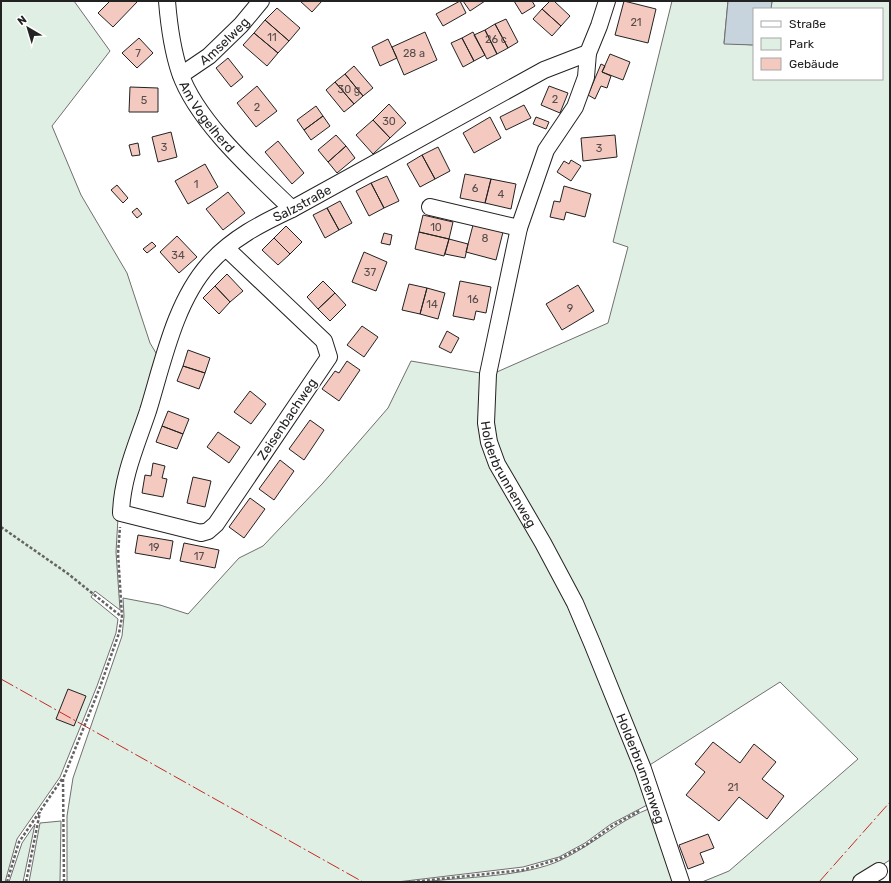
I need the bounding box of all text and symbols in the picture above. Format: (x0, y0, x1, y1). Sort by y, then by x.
north arrow (8, 8, 48, 48)
legend (753, 8, 883, 80)
text: N (15, 13, 29, 28)
street label: Amselweg (196, 14, 253, 68)
house number: 21 (630, 16, 642, 29)
text: Straße (789, 17, 826, 31)
house number: 11 (267, 31, 277, 44)
house number: 26 c (485, 33, 507, 46)
text: Park (789, 37, 815, 51)
house number: 7 (135, 47, 141, 60)
house number: 28 a (403, 47, 425, 60)
text: Gebäude (789, 57, 839, 71)
street label: Am Vogelherd (177, 79, 238, 155)
house number: 30 g (338, 83, 360, 96)
house number: 2 (552, 93, 558, 106)
house number: 5 (141, 94, 148, 107)
house number: 2 (254, 101, 260, 114)
house number: 30 (382, 115, 396, 128)
house number: 3 (161, 141, 168, 154)
house number: 3 (596, 142, 603, 155)
house number: 1 (194, 178, 198, 191)
street label: Salzstraße (270, 182, 334, 225)
house number: 6 (472, 182, 479, 195)
house number: 4 (498, 188, 505, 201)
house number: 10 (430, 221, 442, 234)
house number: 8 (482, 232, 489, 245)
house number: 34 (171, 249, 185, 262)
house number: 37 (364, 266, 376, 279)
house number: 16 (467, 293, 479, 306)
house number: 14 (426, 298, 438, 311)
house number: 9 (567, 302, 573, 315)
street label: Zeisenbachweg (254, 375, 321, 463)
street label: Holderbrunnenweg (478, 420, 540, 530)
house number: 19 (148, 541, 160, 554)
house number: 17 (194, 550, 205, 563)
street label: Holderbrunnenweg (614, 711, 668, 826)
house number: 21 (727, 781, 739, 794)

